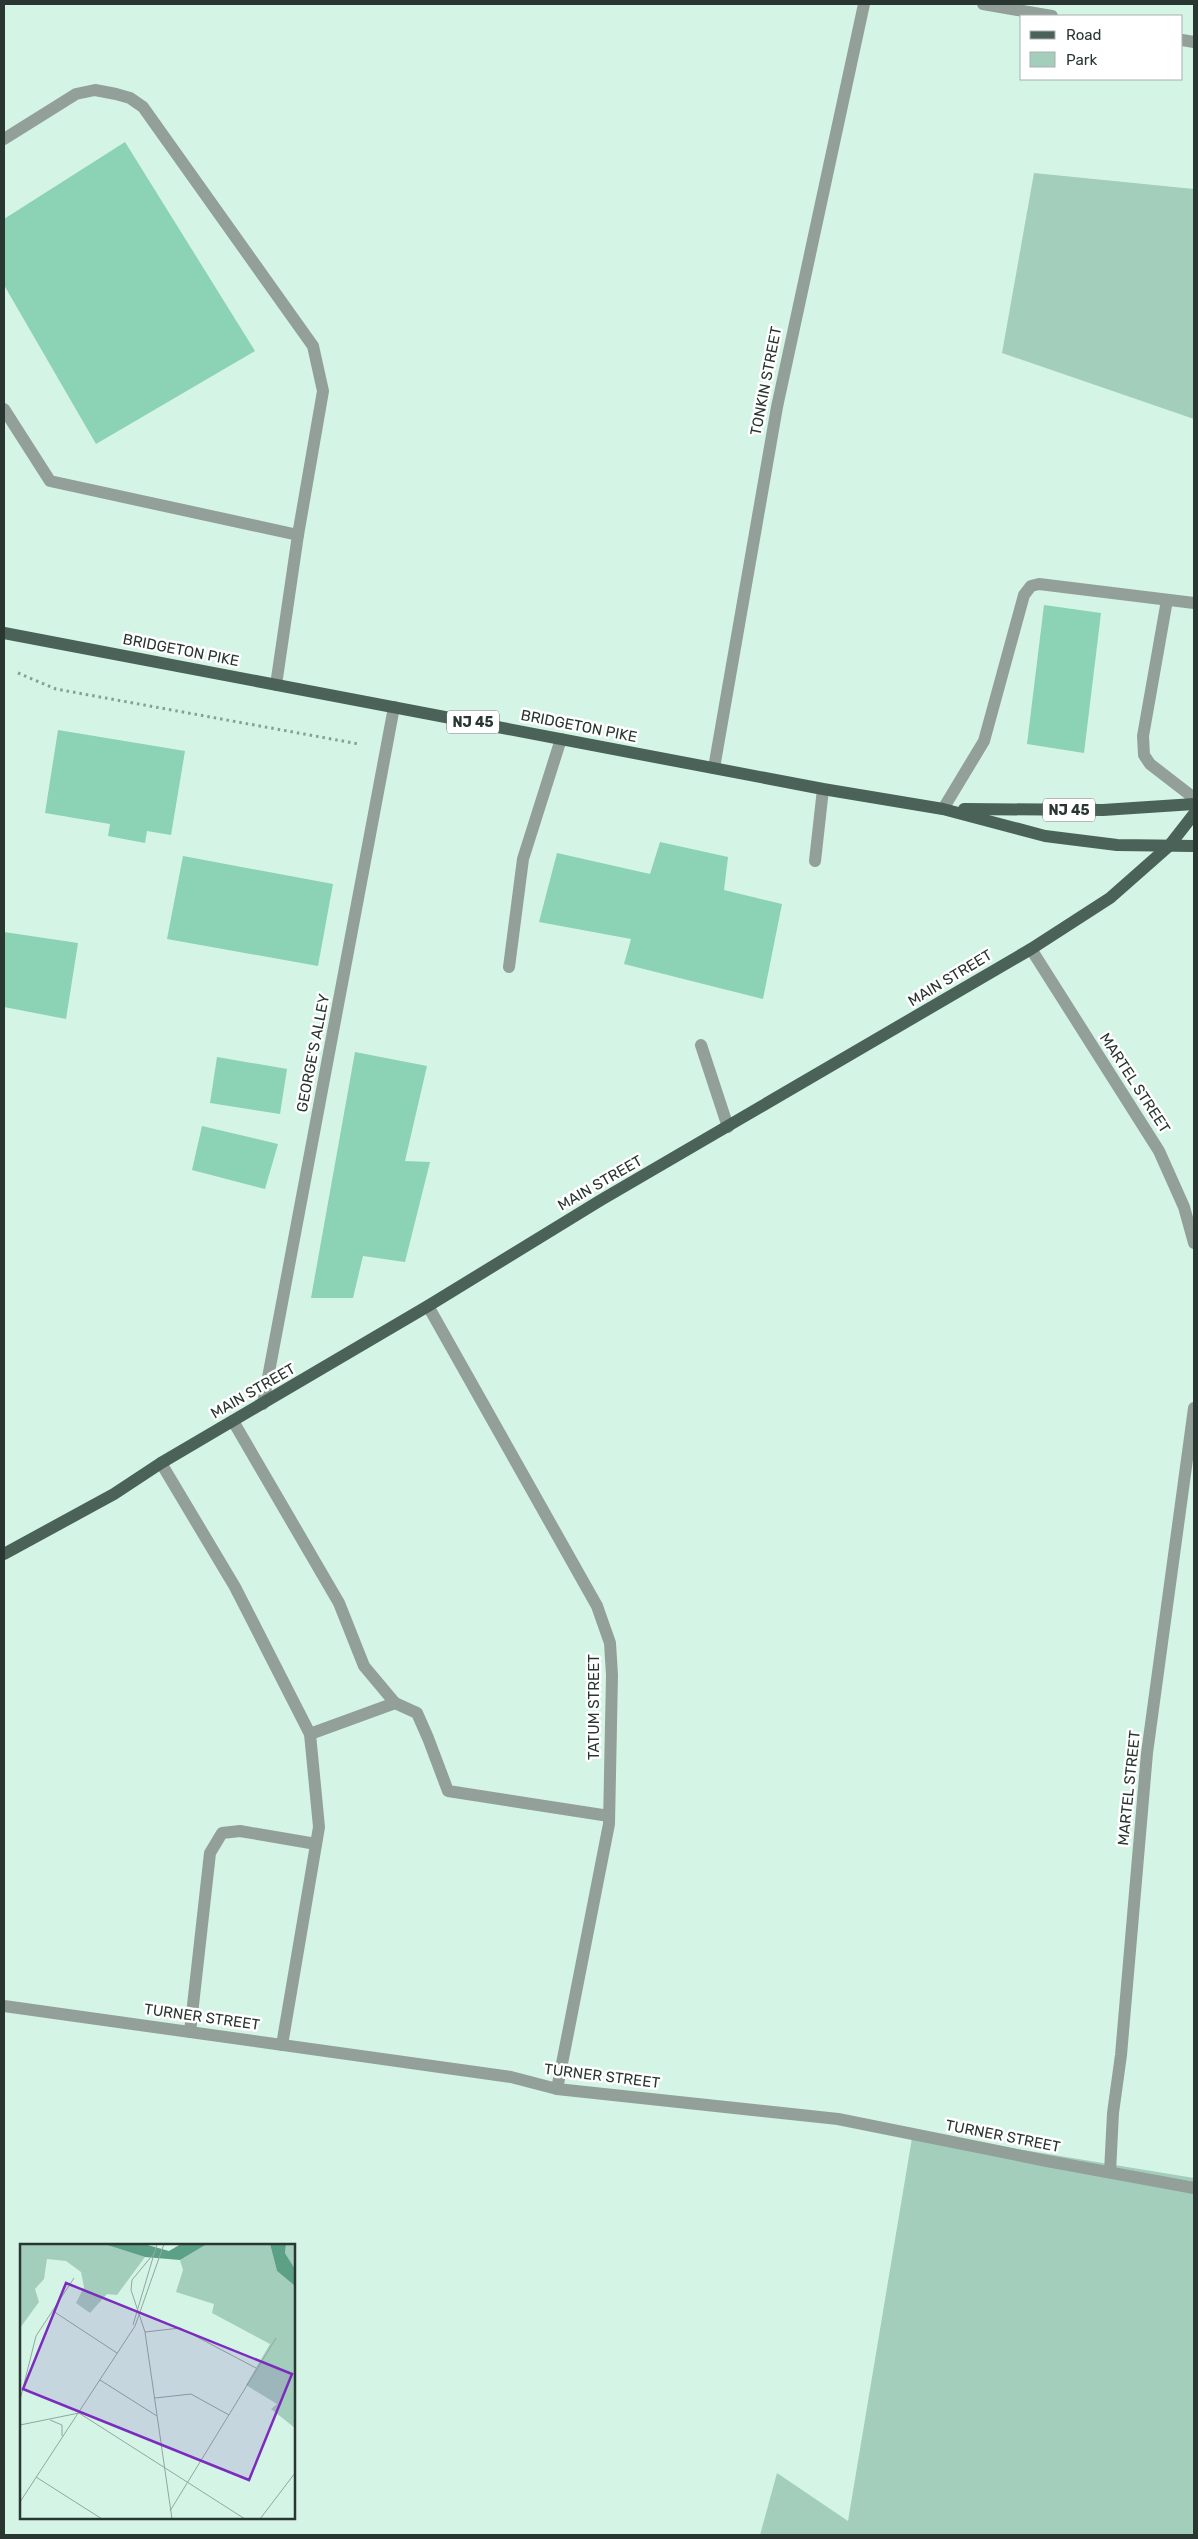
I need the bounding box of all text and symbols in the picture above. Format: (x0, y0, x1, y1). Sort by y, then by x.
legend (1020, 15, 1183, 80)
text: Road (1066, 26, 1102, 44)
text: Park (1066, 51, 1097, 69)
street label: TONKIN STREET (747, 325, 785, 437)
street label: BRIDGETON PIKE (121, 630, 241, 670)
street label: BRIDGETON PIKE (519, 706, 639, 746)
road number: NJ 45 (447, 710, 499, 734)
road number: NJ 45 (1043, 798, 1095, 822)
street label: MAIN STREET (905, 946, 996, 1010)
street label: GEORGE'S ALLEY (293, 992, 333, 1114)
street label: MARTEL STREET (1096, 1030, 1174, 1137)
street label: MAIN STREET (554, 1151, 646, 1214)
street label: MAIN STREET (207, 1359, 299, 1422)
street label: TATUM STREET (585, 1654, 603, 1760)
street label: MARTEL STREET (1114, 1729, 1144, 1847)
street label: TURNER STREET (143, 2000, 261, 2034)
street label: TURNER STREET (543, 2060, 661, 2092)
street label: TURNER STREET (944, 2116, 1062, 2156)
inset map (20, 2244, 295, 2519)

